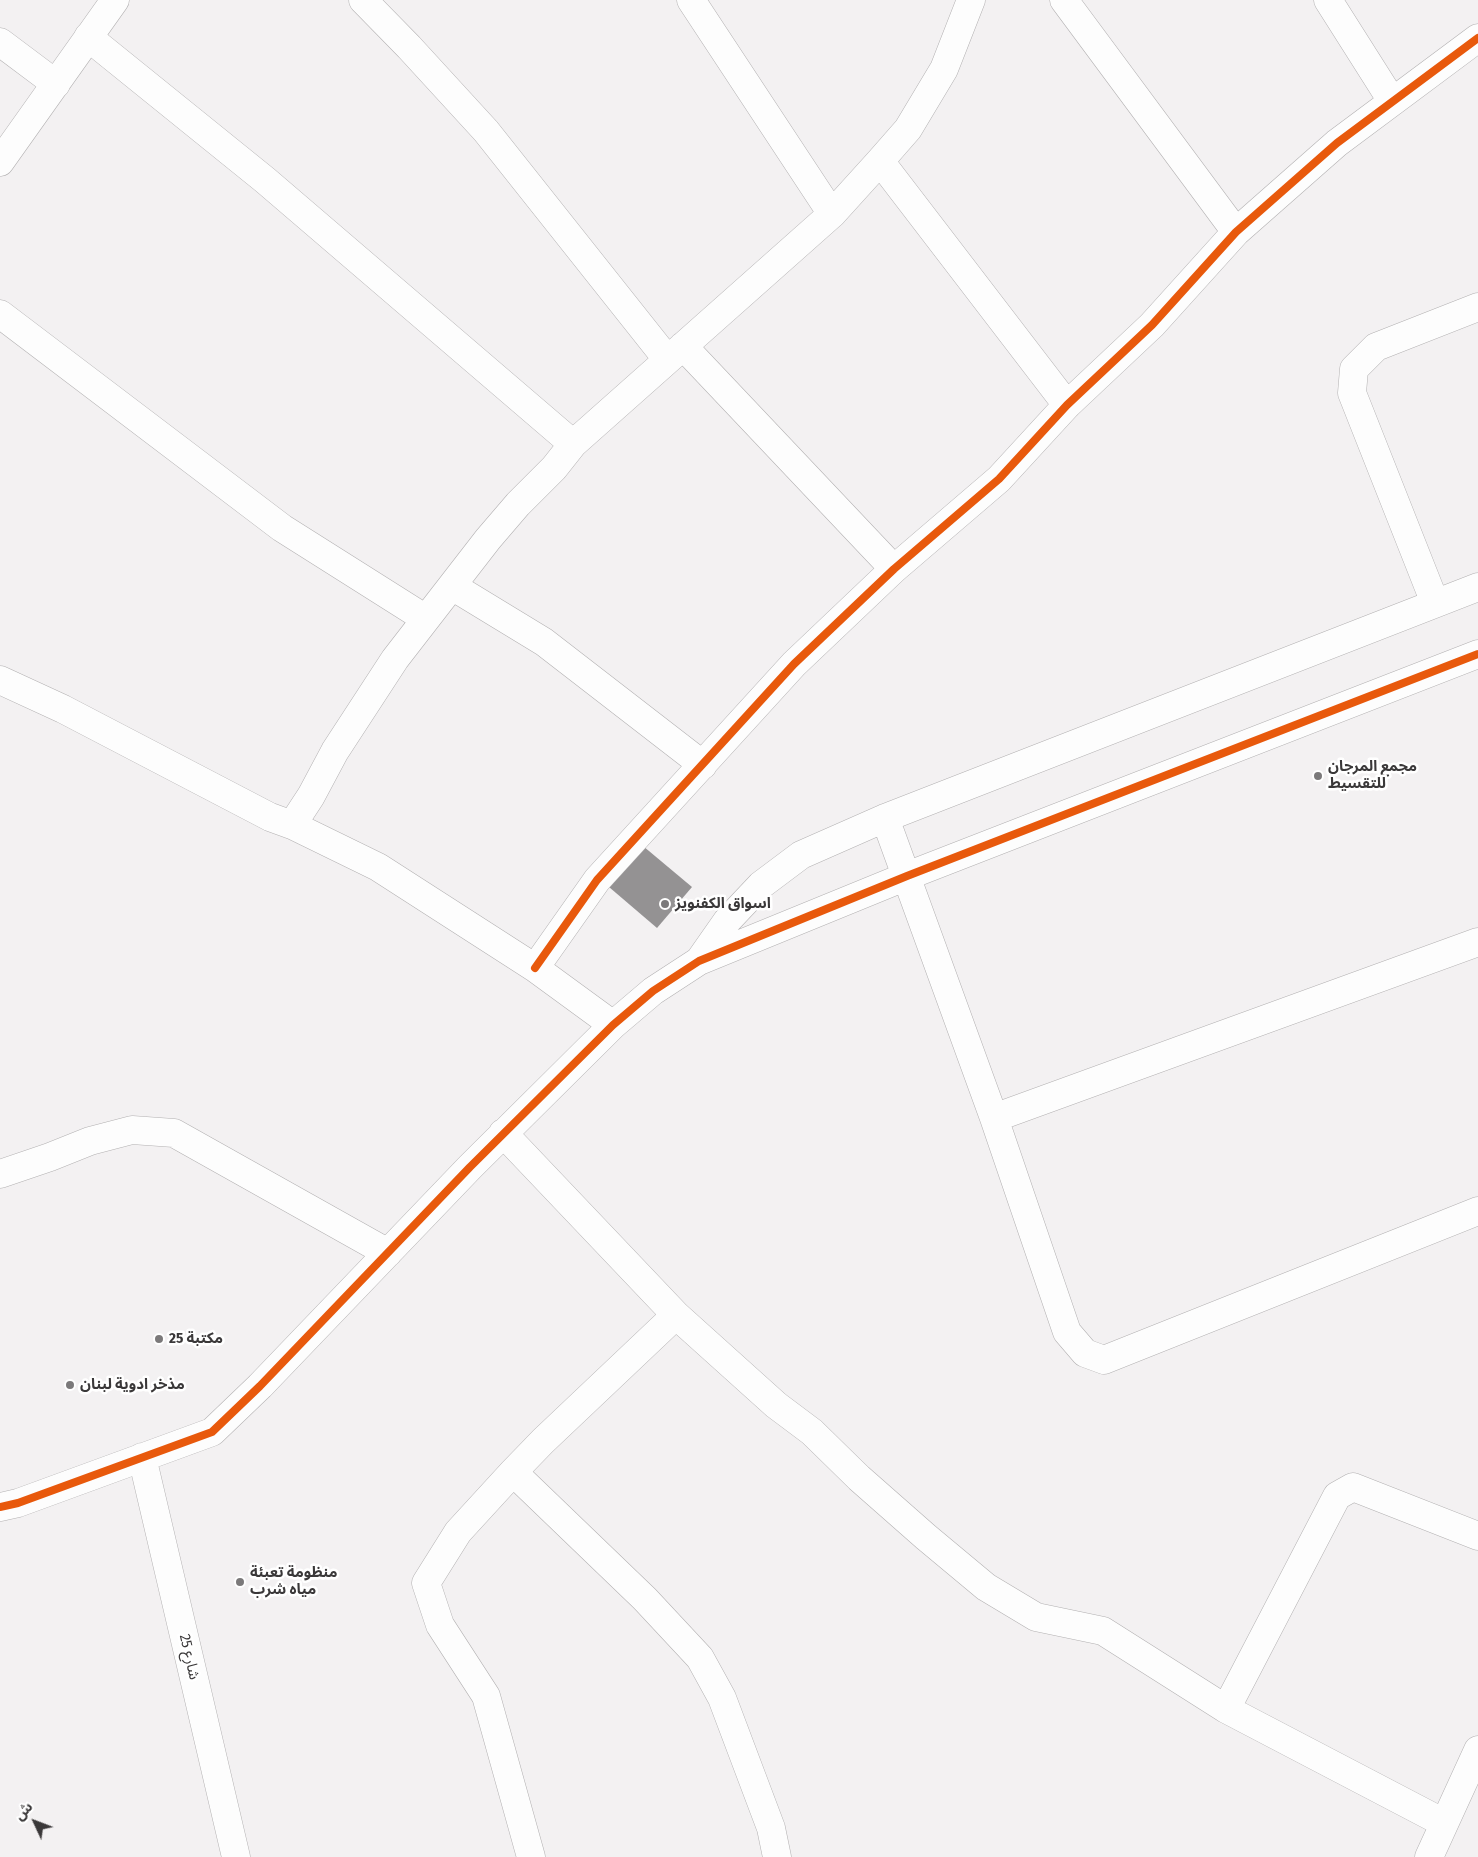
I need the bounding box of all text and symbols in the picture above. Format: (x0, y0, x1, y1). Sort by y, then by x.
place label: مجمع المرجان للتقسيط (1328, 758, 1417, 793)
marker: مجمع المرجان للتقسيط (1312, 770, 1324, 782)
place label: اسواق الكفنويز (675, 895, 771, 913)
marker: اسواق الكفنويز (659, 898, 671, 910)
place label: مكتبة 25 (169, 1330, 223, 1348)
marker: مكتبة 25 (153, 1333, 165, 1345)
place label: مذخر ادوية لبنان (80, 1376, 185, 1394)
marker: مذخر ادوية لبنان (64, 1379, 76, 1391)
place label: منظومة تعبئة مياه شرب (250, 1564, 337, 1599)
marker: منظومة تعبئة مياه شرب (234, 1576, 246, 1588)
street label: شارع 25 (175, 1632, 203, 1682)
north arrow (10, 1797, 60, 1847)
text: ش (11, 1799, 36, 1824)

